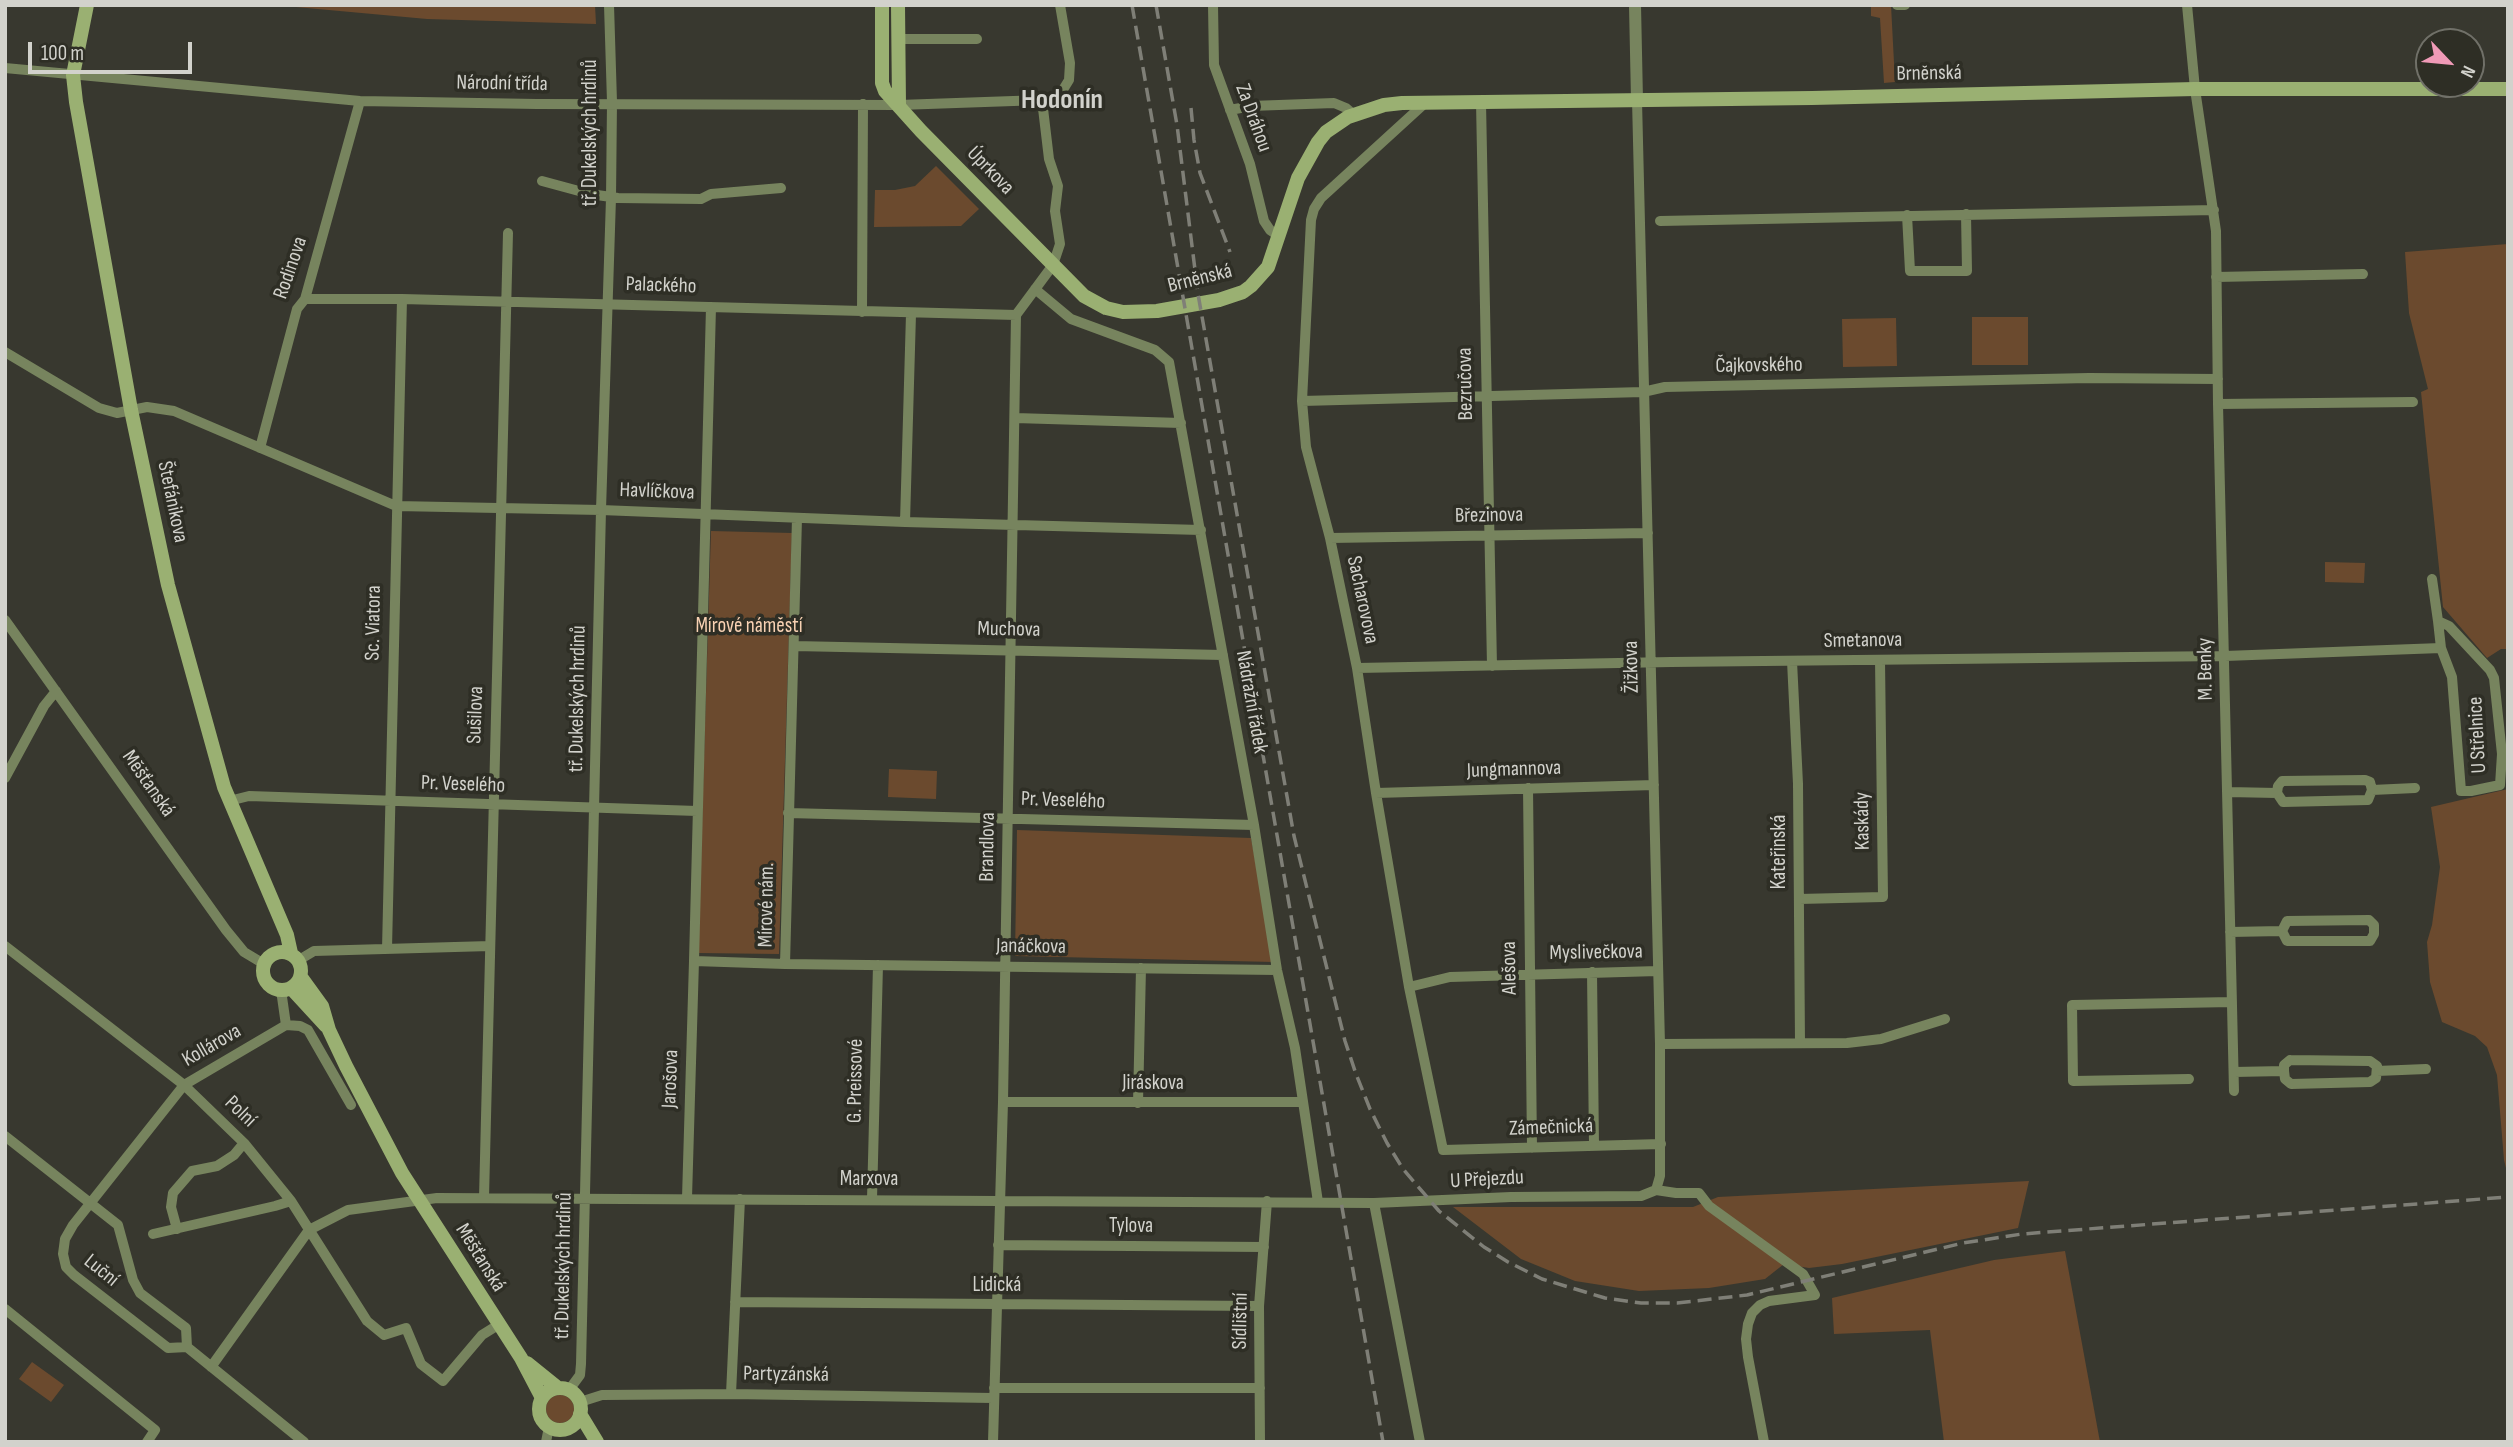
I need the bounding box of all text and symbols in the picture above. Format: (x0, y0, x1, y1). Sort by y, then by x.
scale bar (32, 28, 196, 72)
north arrow (2415, 28, 2485, 98)
text: 100 m (41, 41, 84, 66)
street label: tř. Dukelských hrdinů (578, 59, 604, 207)
street label: Brněnská (1896, 61, 1962, 87)
text: N (2455, 62, 2480, 81)
street label: Národní třída (456, 71, 548, 97)
street label: Za Dráhou (1229, 81, 1277, 155)
district label: Hodonín (1021, 84, 1103, 118)
street label: Úprkova (961, 142, 1019, 200)
street label: Rodinova (269, 234, 313, 302)
street label: Brněnská (1165, 259, 1235, 299)
street label: Palackého (625, 272, 697, 300)
street label: Bezručova (1453, 347, 1479, 421)
street label: Čajkovského (1715, 353, 1803, 379)
street label: Štefánikova (151, 459, 193, 545)
street label: Havlíčkova (619, 478, 695, 506)
street label: Březinova (1455, 503, 1523, 529)
street label: Sacharovova (1340, 554, 1384, 646)
street label: Sc. Viatora (361, 585, 387, 661)
park label: Mírové náměstí (695, 614, 803, 640)
street label: Muchova (977, 617, 1041, 643)
street label: tř. Dukelských hrdinů (564, 625, 592, 773)
street label: Smetanova (1823, 628, 1903, 654)
street label: M. Benky (2193, 637, 2219, 701)
street label: Žižkova (1619, 641, 1645, 693)
street label: Nádražní řádek (1230, 649, 1272, 755)
street label: Sušilova (462, 686, 490, 744)
street label: U Střelnice (2463, 696, 2493, 774)
street label: Měšťanská (116, 746, 180, 822)
street label: Jungmannova (1466, 756, 1562, 784)
street label: Pr. Veselého (420, 771, 506, 799)
street label: Pr. Veselého (1020, 787, 1106, 815)
street label: Kaskády (1850, 792, 1876, 850)
street label: Brandlova (975, 812, 1001, 882)
street label: Kateřinská (1767, 815, 1793, 889)
street label: Mírové nám. (754, 862, 780, 948)
street label: Janáčkova (996, 934, 1066, 960)
street label: Myslivečkova (1549, 940, 1643, 966)
street label: Alešova (1497, 941, 1523, 995)
street label: Kollárova (178, 1019, 246, 1073)
street label: G. Preissové (843, 1039, 869, 1123)
street label: Jarošova (657, 1049, 685, 1109)
street label: Jiráskova (1122, 1071, 1184, 1097)
street label: Polní (219, 1091, 261, 1133)
street label: Zámečnická (1509, 1114, 1593, 1142)
street label: U Přejezdu (1450, 1165, 1524, 1195)
street label: Marxova (840, 1167, 898, 1193)
street label: tř. Dukelských hrdinů (550, 1192, 578, 1340)
street label: Tylova (1109, 1214, 1153, 1240)
street label: Měšťanská (449, 1219, 511, 1297)
street label: Luční (78, 1249, 124, 1293)
street label: Lidická (973, 1273, 1021, 1299)
street label: Sídlištní (1228, 1292, 1254, 1350)
street label: Partyzánská (743, 1362, 829, 1388)

